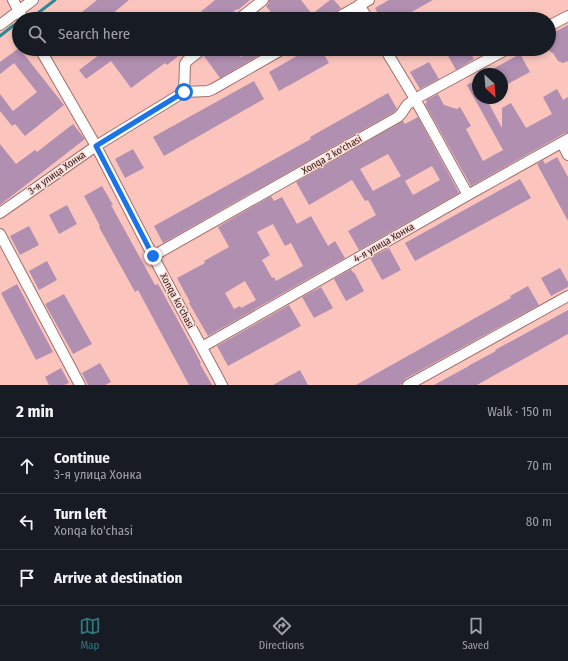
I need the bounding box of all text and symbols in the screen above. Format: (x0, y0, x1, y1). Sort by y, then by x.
search box (12, 12, 556, 56)
icon: search (26, 23, 48, 45)
text: Search here (58, 25, 130, 43)
north arrow (472, 68, 508, 104)
route start (175, 83, 193, 101)
street label: Xonqa 2 ko'chasi (300, 133, 364, 177)
street label: 3-я улица Хонка (26, 149, 88, 197)
street label: 4-я улица Хонка (352, 221, 416, 265)
route end (144, 247, 162, 265)
street label: Xonqa ko'chasi (157, 271, 197, 331)
text: 2 min (16, 401, 54, 422)
text: Walk · 150 m (487, 404, 552, 419)
text: Continue (54, 449, 110, 467)
icon: ahead (16, 455, 38, 477)
text: 70 m (527, 458, 552, 473)
text: 3-я улица Хонка (54, 467, 142, 482)
text: Turn left (54, 505, 107, 523)
icon: left (16, 511, 38, 533)
text: 80 m (526, 514, 552, 529)
text: Xonqa ko'chasi (54, 523, 133, 538)
icon: arrive (16, 567, 38, 589)
text: Arrive at destination (54, 569, 182, 587)
tab: Map (79, 615, 101, 652)
tab: Directions (259, 615, 304, 652)
tab: Saved (462, 615, 489, 652)

